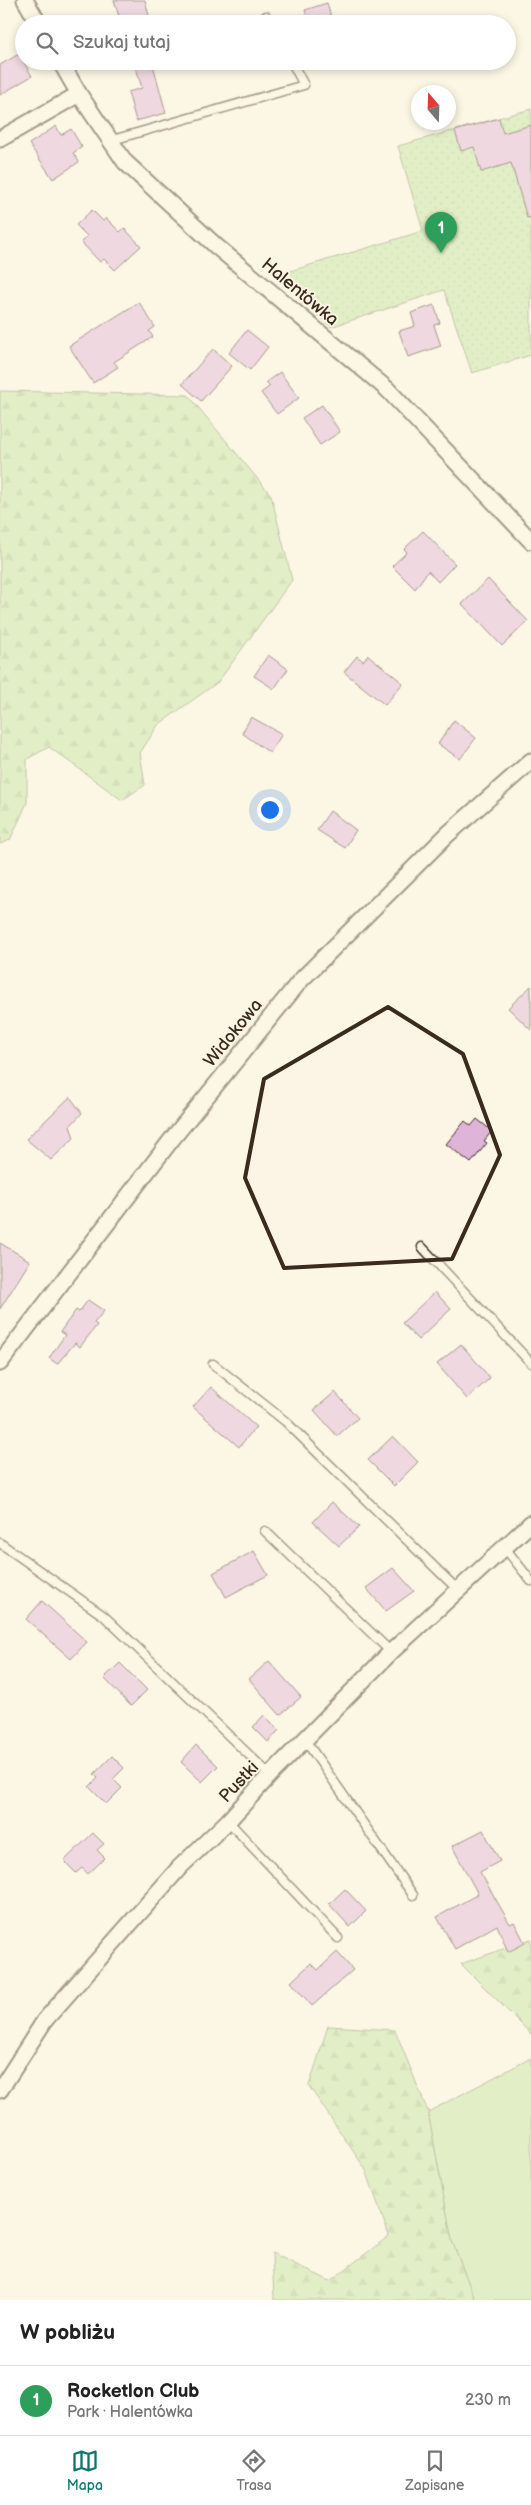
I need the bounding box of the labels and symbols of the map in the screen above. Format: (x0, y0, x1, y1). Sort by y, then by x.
north arrow (411, 85, 456, 130)
pin: 1 (425, 212, 457, 253)
street label: Halentówka (257, 254, 343, 330)
your location (257, 797, 283, 823)
street label: Widokowa (199, 995, 267, 1071)
street label: Pustki (215, 1757, 263, 1807)

